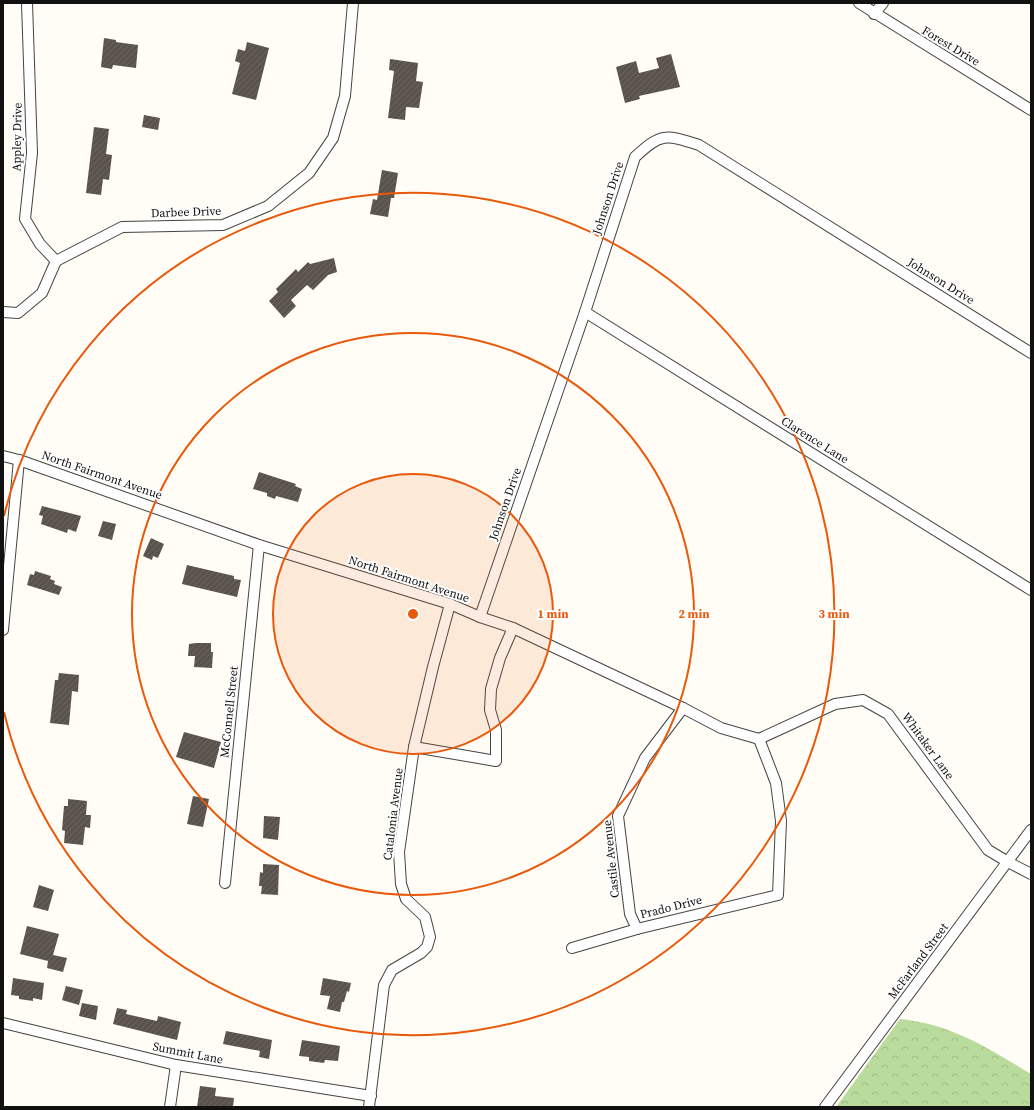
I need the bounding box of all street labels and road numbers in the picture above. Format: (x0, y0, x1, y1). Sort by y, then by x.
street label: Forest Drive (919, 22, 983, 70)
street label: Appley Drive (8, 102, 26, 172)
street label: Johnson Drive (588, 159, 627, 238)
street label: Darbee Drive (151, 203, 221, 221)
street label: Johnson Drive (904, 254, 977, 308)
street label: Clarence Lane (778, 413, 852, 467)
street label: North Fairmont Avenue (40, 447, 164, 503)
street label: Johnson Drive (485, 465, 525, 543)
street label: North Fairmont Avenue (346, 552, 472, 606)
street label: McConnell Street (216, 665, 242, 759)
street label: Whitaker Lane (898, 709, 958, 783)
street label: Catalonia Avenue (379, 767, 407, 861)
street label: Castile Avenue (599, 819, 623, 899)
street label: Prado Drive (638, 892, 704, 922)
street label: McFarland Street (884, 920, 952, 1002)
street label: Summit Lane (151, 1038, 225, 1068)

